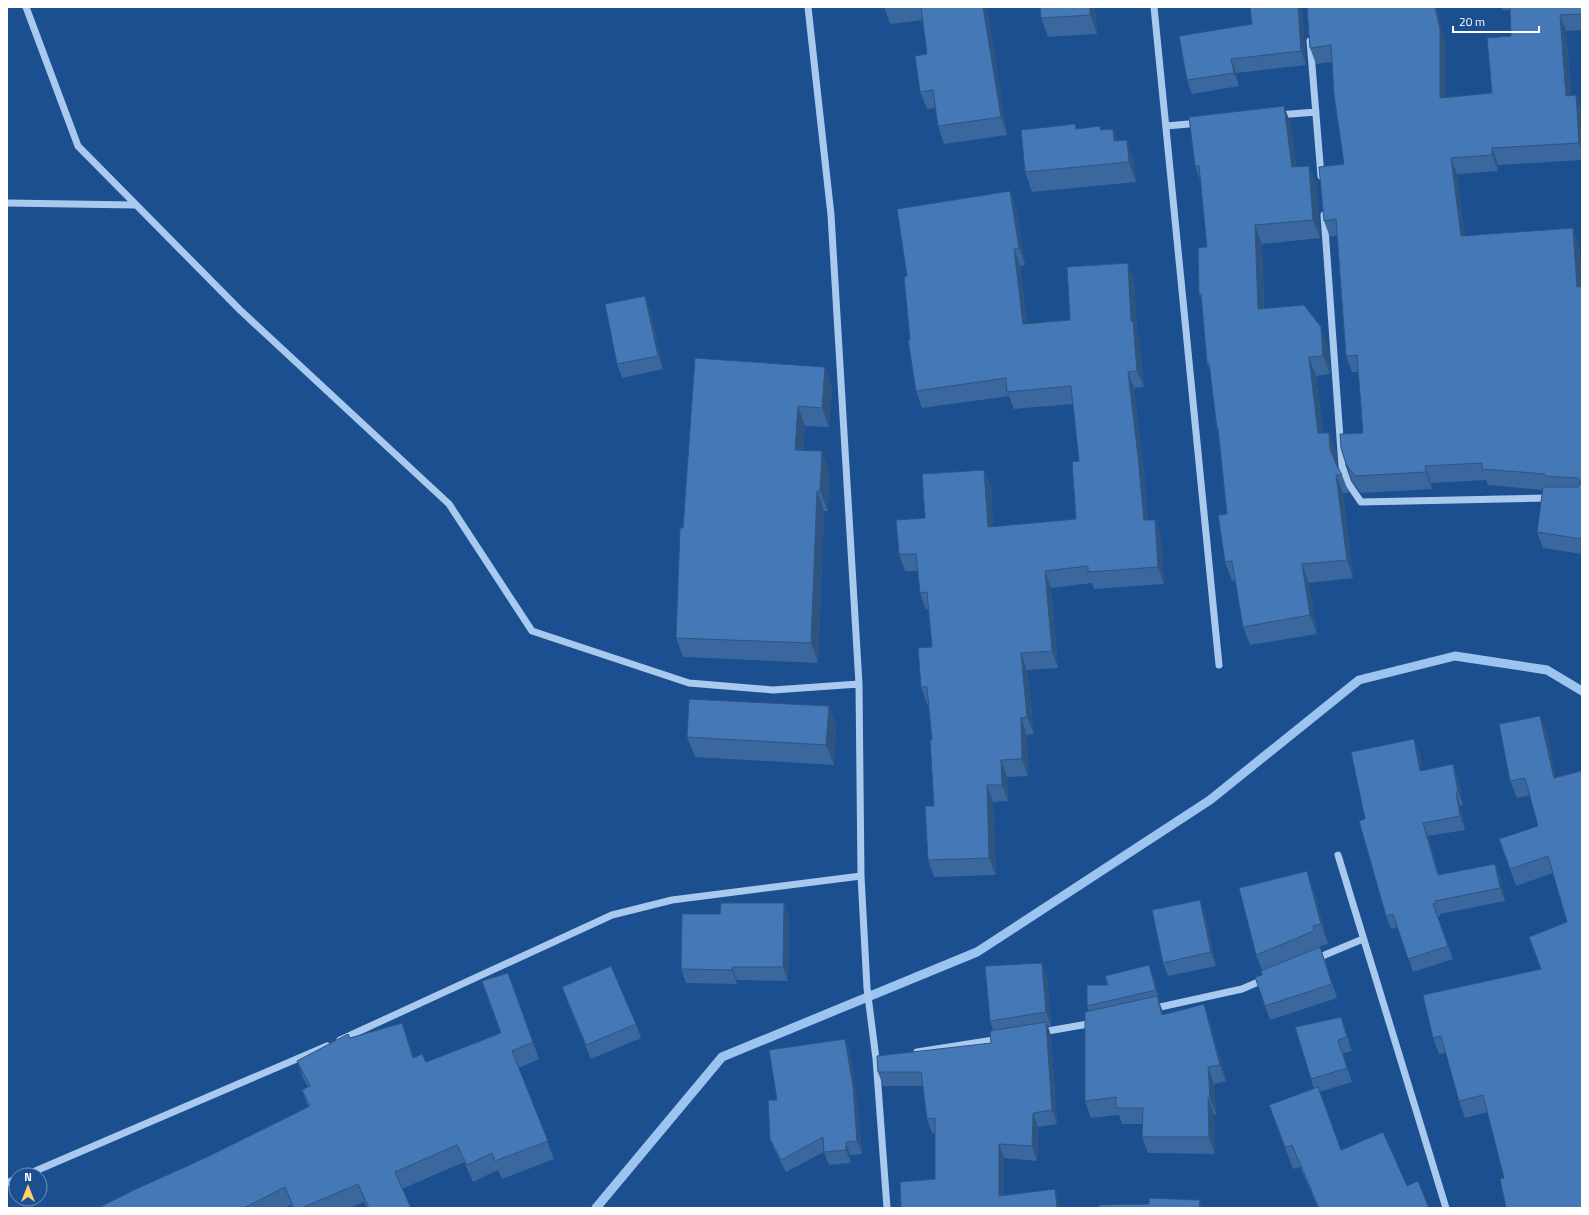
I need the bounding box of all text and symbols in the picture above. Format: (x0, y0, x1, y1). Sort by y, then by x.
scale bar (1453, 8, 1539, 34)
text: 20 m (1459, 12, 1485, 31)
north arrow (8, 1167, 48, 1207)
text: N (24, 1169, 32, 1185)

